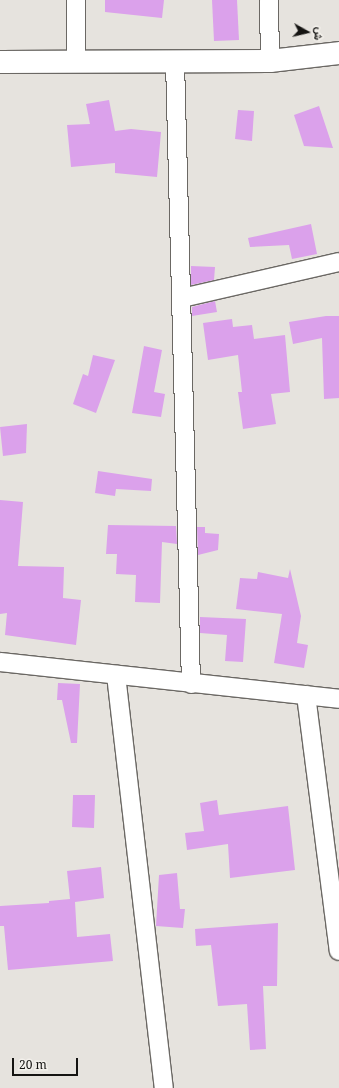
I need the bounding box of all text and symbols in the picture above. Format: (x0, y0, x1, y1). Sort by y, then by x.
north arrow (287, 12, 327, 52)
text: ش (311, 26, 328, 41)
scale bar (14, 1050, 80, 1076)
text: 20 m (19, 1056, 47, 1073)

